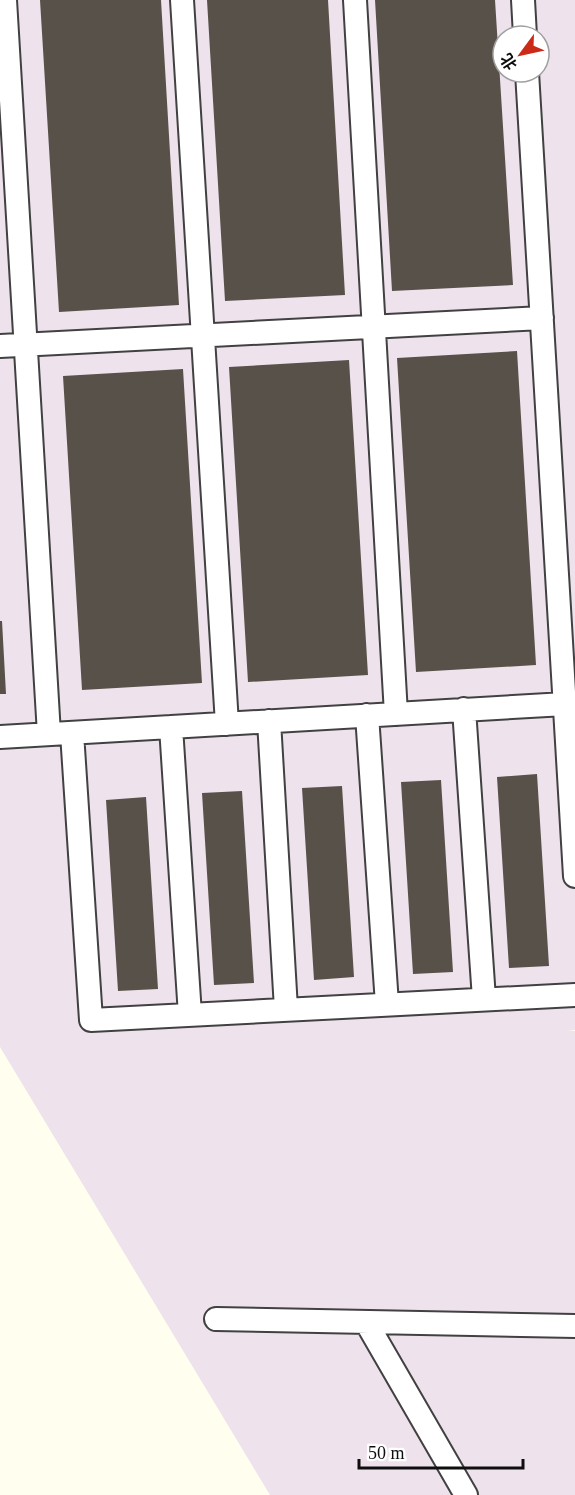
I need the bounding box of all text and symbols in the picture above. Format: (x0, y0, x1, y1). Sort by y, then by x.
north arrow (491, 24, 551, 84)
text: 北 (497, 51, 520, 73)
scale bar (359, 1432, 522, 1470)
text: 50 m (368, 1443, 405, 1463)

